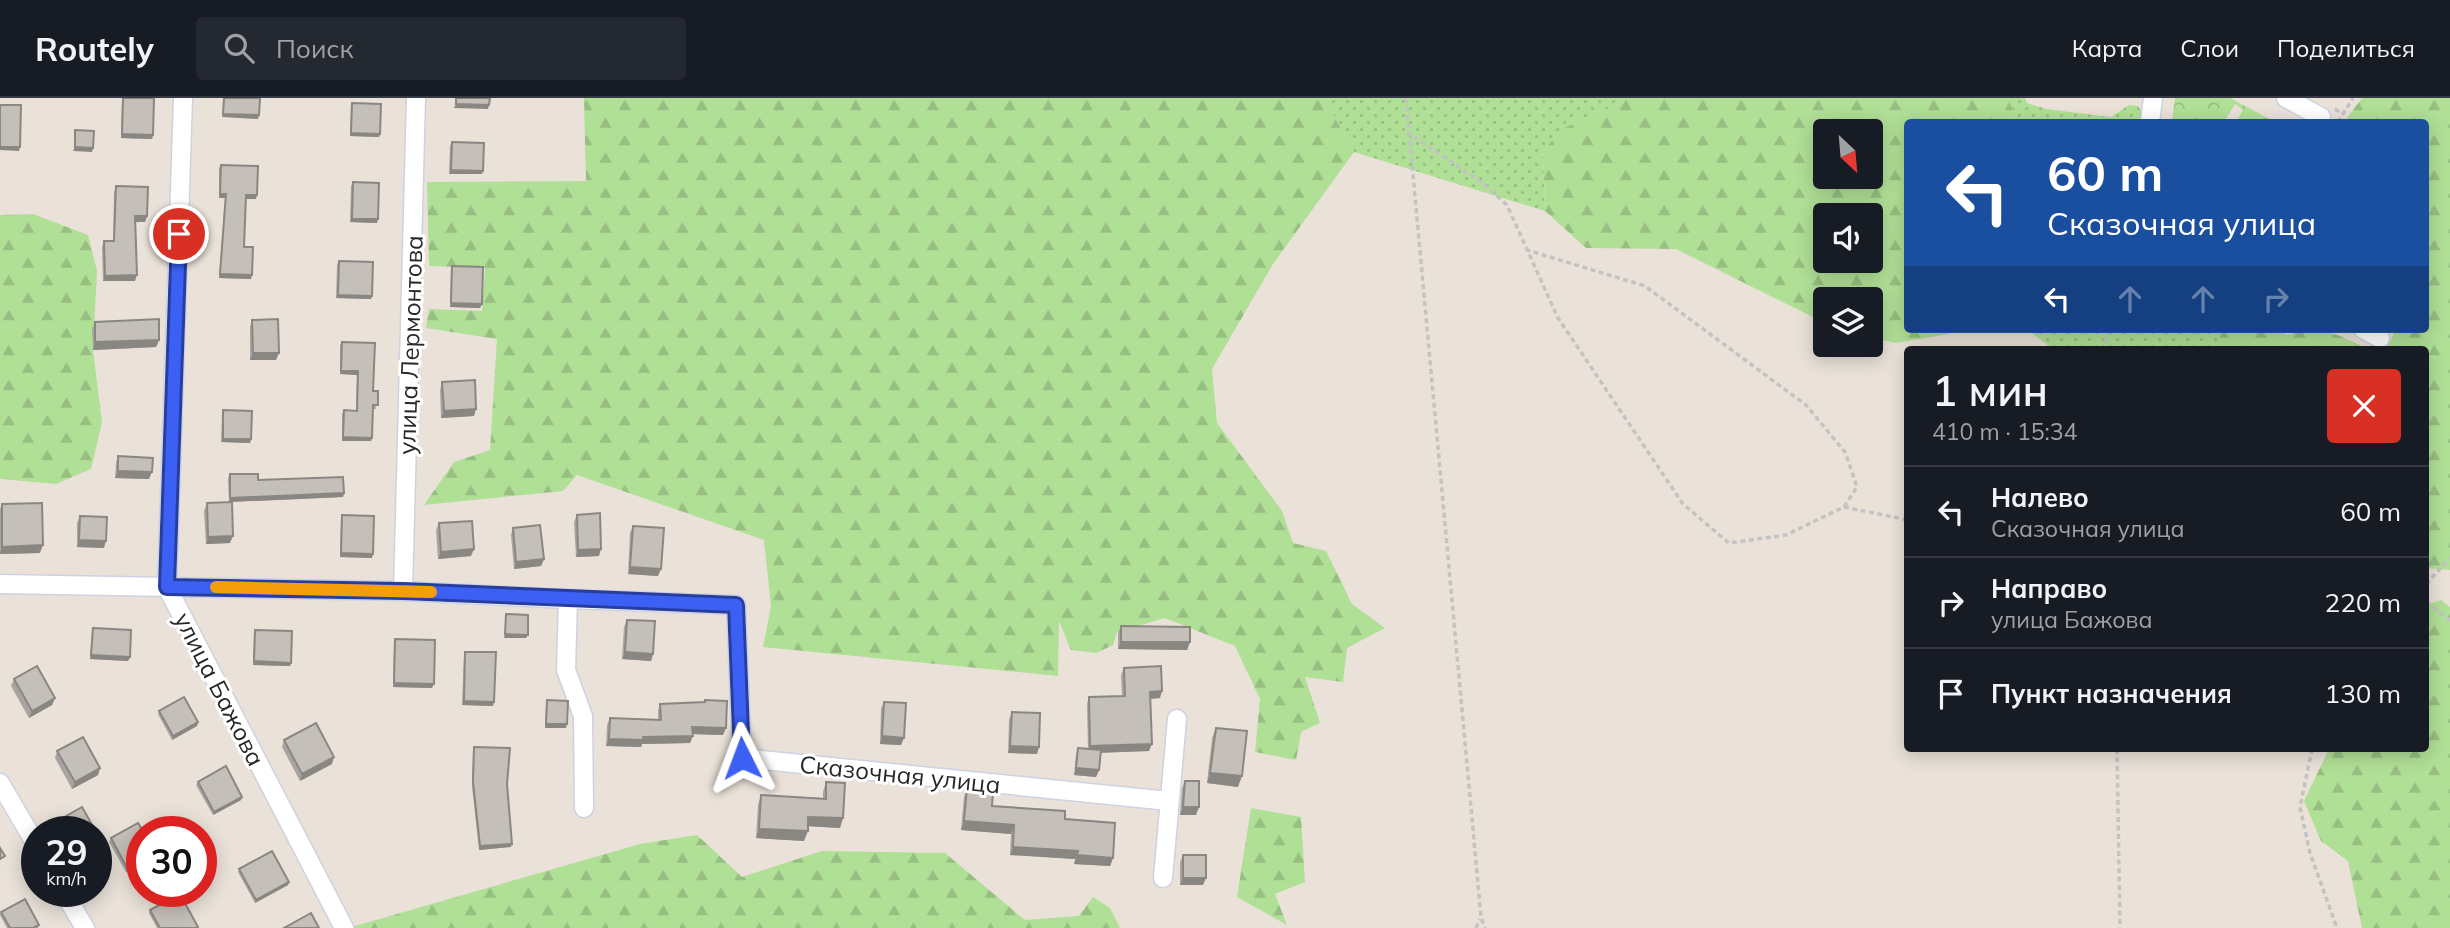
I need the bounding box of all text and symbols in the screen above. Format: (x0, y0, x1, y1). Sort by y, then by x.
search box (196, 17, 686, 80)
text: Routely (35, 28, 154, 69)
icon: search (220, 29, 258, 67)
text: Поиск (276, 32, 354, 65)
text: Карта (2072, 33, 2142, 63)
text: Слои (2180, 33, 2239, 63)
text: Поделиться (2277, 33, 2415, 63)
north arrow (1813, 119, 1883, 189)
map controls (1813, 119, 1883, 357)
text: 60 m (2047, 142, 2163, 203)
icon: left (1932, 147, 2023, 238)
button: sound (1813, 203, 1883, 273)
text: Сказочная улица (2047, 203, 2316, 243)
pin (149, 204, 209, 264)
icon: arrive (160, 215, 198, 253)
street label: улица Лермонтова (391, 235, 429, 455)
icon: left (2038, 280, 2076, 318)
icon: ahead (2111, 280, 2149, 318)
icon: ahead (2184, 280, 2222, 318)
icon: right (2257, 280, 2295, 318)
button: layers (1813, 287, 1883, 357)
text: 1 мин (1932, 364, 2048, 417)
button: close (2327, 369, 2401, 443)
text: 410 m · 15:34 (1932, 417, 2077, 446)
text: Налево (1991, 481, 2089, 514)
icon: left (1932, 493, 1970, 531)
text: 60 m (2340, 495, 2401, 528)
text: Сказочная улица (1991, 514, 2185, 543)
text: Направо (1991, 572, 2107, 605)
icon: right (1932, 584, 1970, 622)
text: 220 m (2325, 586, 2401, 619)
text: улица Бажова (1991, 605, 2152, 634)
street label: улица Бажова (168, 607, 272, 771)
icon: arrive (1932, 675, 1970, 713)
text: Пункт назначения (1991, 677, 2232, 710)
text: 130 m (2325, 677, 2401, 710)
position arrow (705, 721, 779, 795)
street label: Сказочная улица (798, 749, 1002, 799)
speed limit sign: 30 (126, 816, 217, 907)
text: 29 (45, 830, 88, 874)
text: km/h (46, 867, 87, 890)

